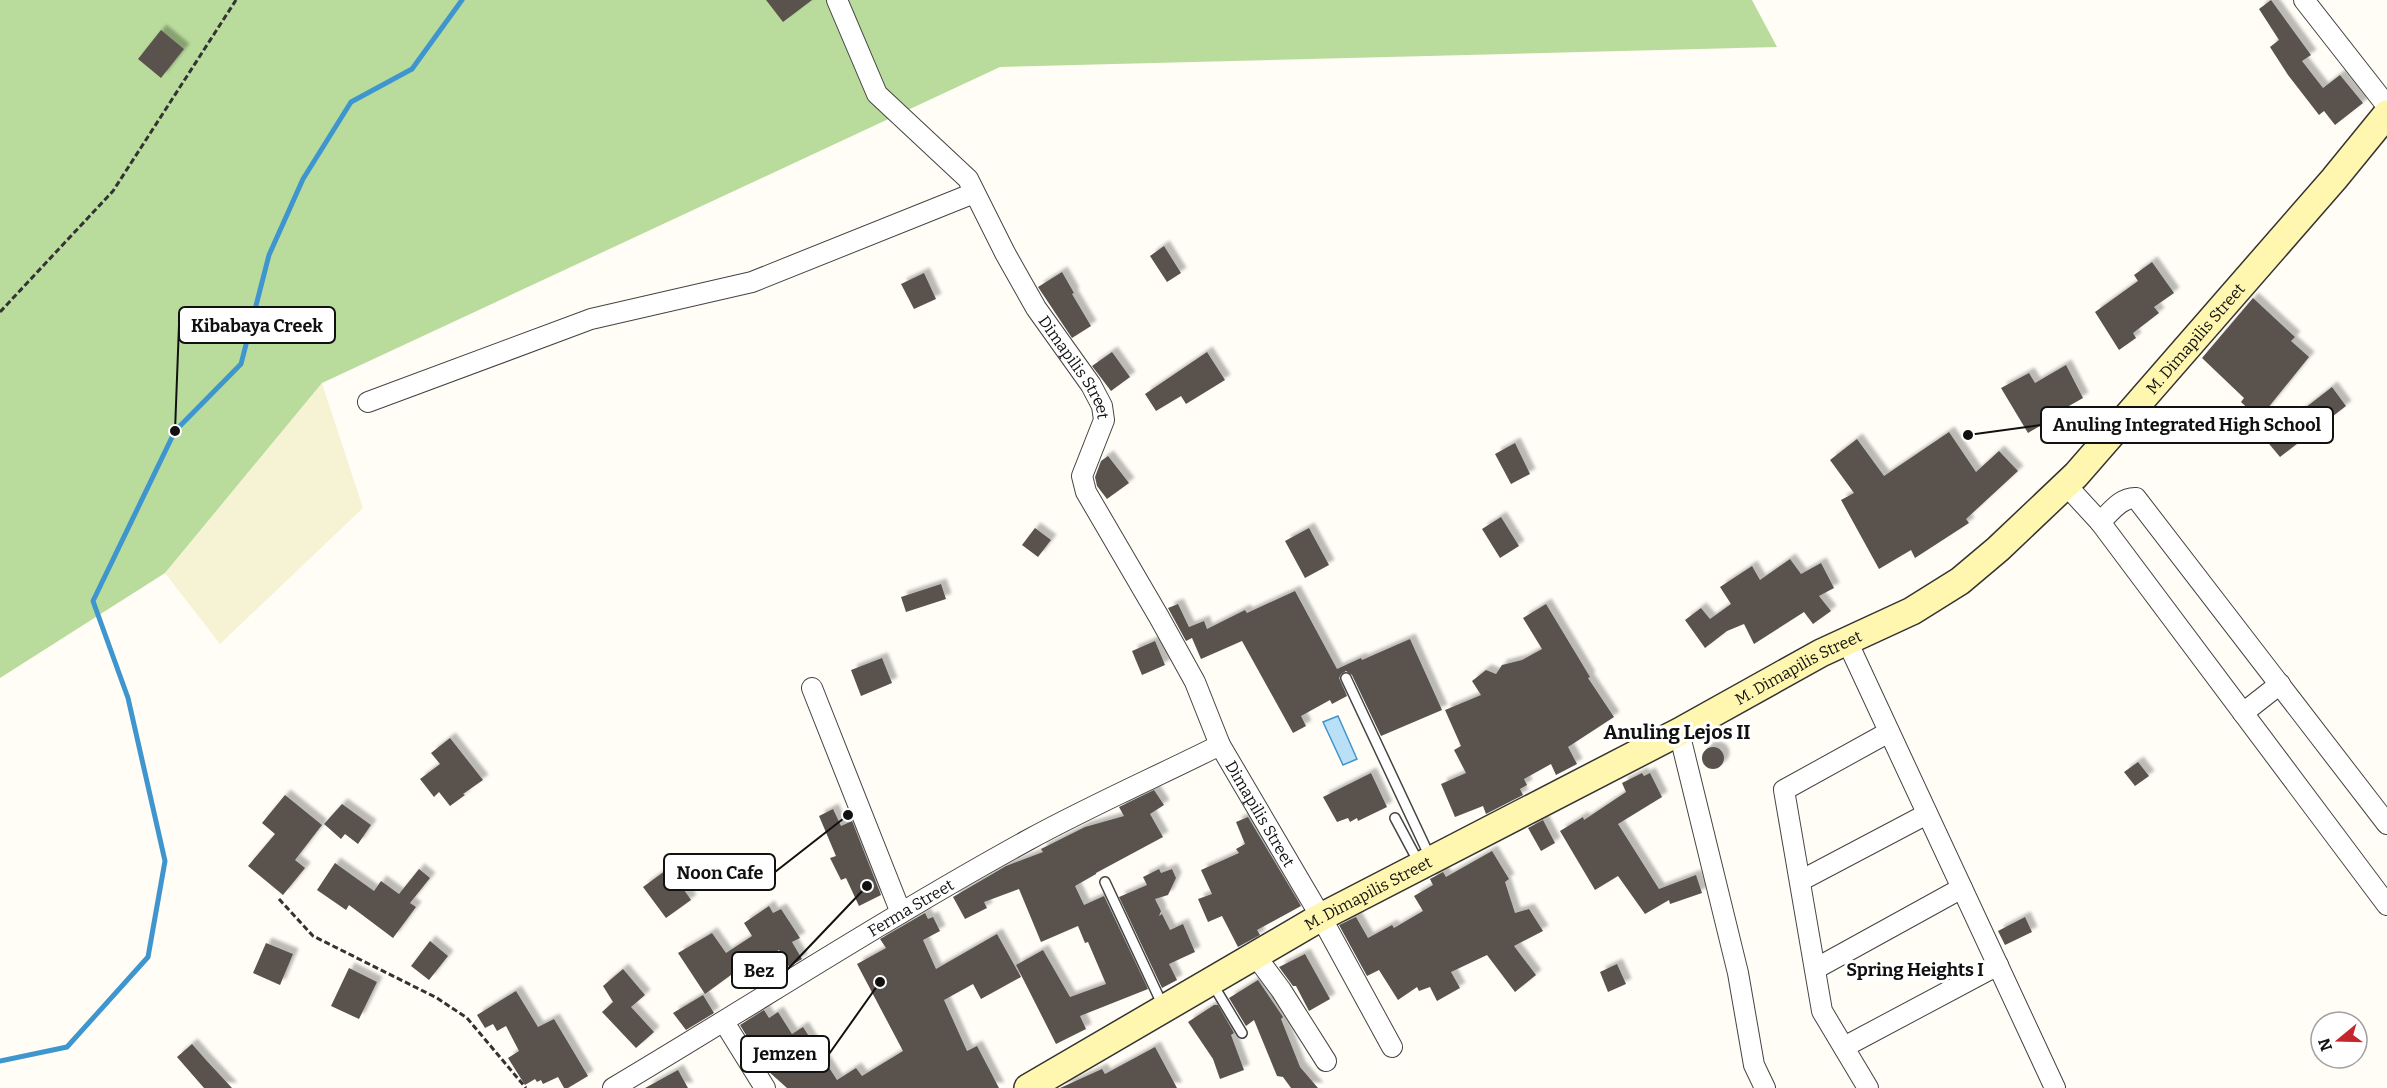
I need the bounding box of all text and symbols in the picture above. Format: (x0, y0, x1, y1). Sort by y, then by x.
street label: M. Dimapilis Street (2142, 279, 2249, 398)
callout: Kibabaya Creek (179, 307, 335, 343)
street label: Dimapilis Street (1035, 312, 1113, 420)
text: Kibabaya Creek (191, 315, 323, 337)
callout: Anuling Integrated High School (2041, 407, 2333, 443)
text: Anuling Integrated High School (2053, 414, 2322, 436)
street label: M. Dimapilis Street (1732, 626, 1865, 708)
district label: Anuling Lejos II (1603, 720, 1751, 744)
street label: Dimapilis Street (1222, 757, 1299, 870)
street label: M. Dimapilis Street (1301, 852, 1435, 934)
callout: Noon Cafe (664, 854, 775, 890)
text: Noon Cafe (677, 862, 764, 884)
street label: Ferma Street (864, 875, 957, 940)
callout: Bez (732, 952, 787, 988)
district label: Spring Heights I (1846, 959, 1984, 981)
text: Bez (744, 960, 774, 982)
north arrow (2309, 1010, 2369, 1070)
callout: Jemzen (741, 1036, 829, 1072)
text: N (2314, 1036, 2336, 1054)
text: Jemzen (752, 1043, 817, 1065)

